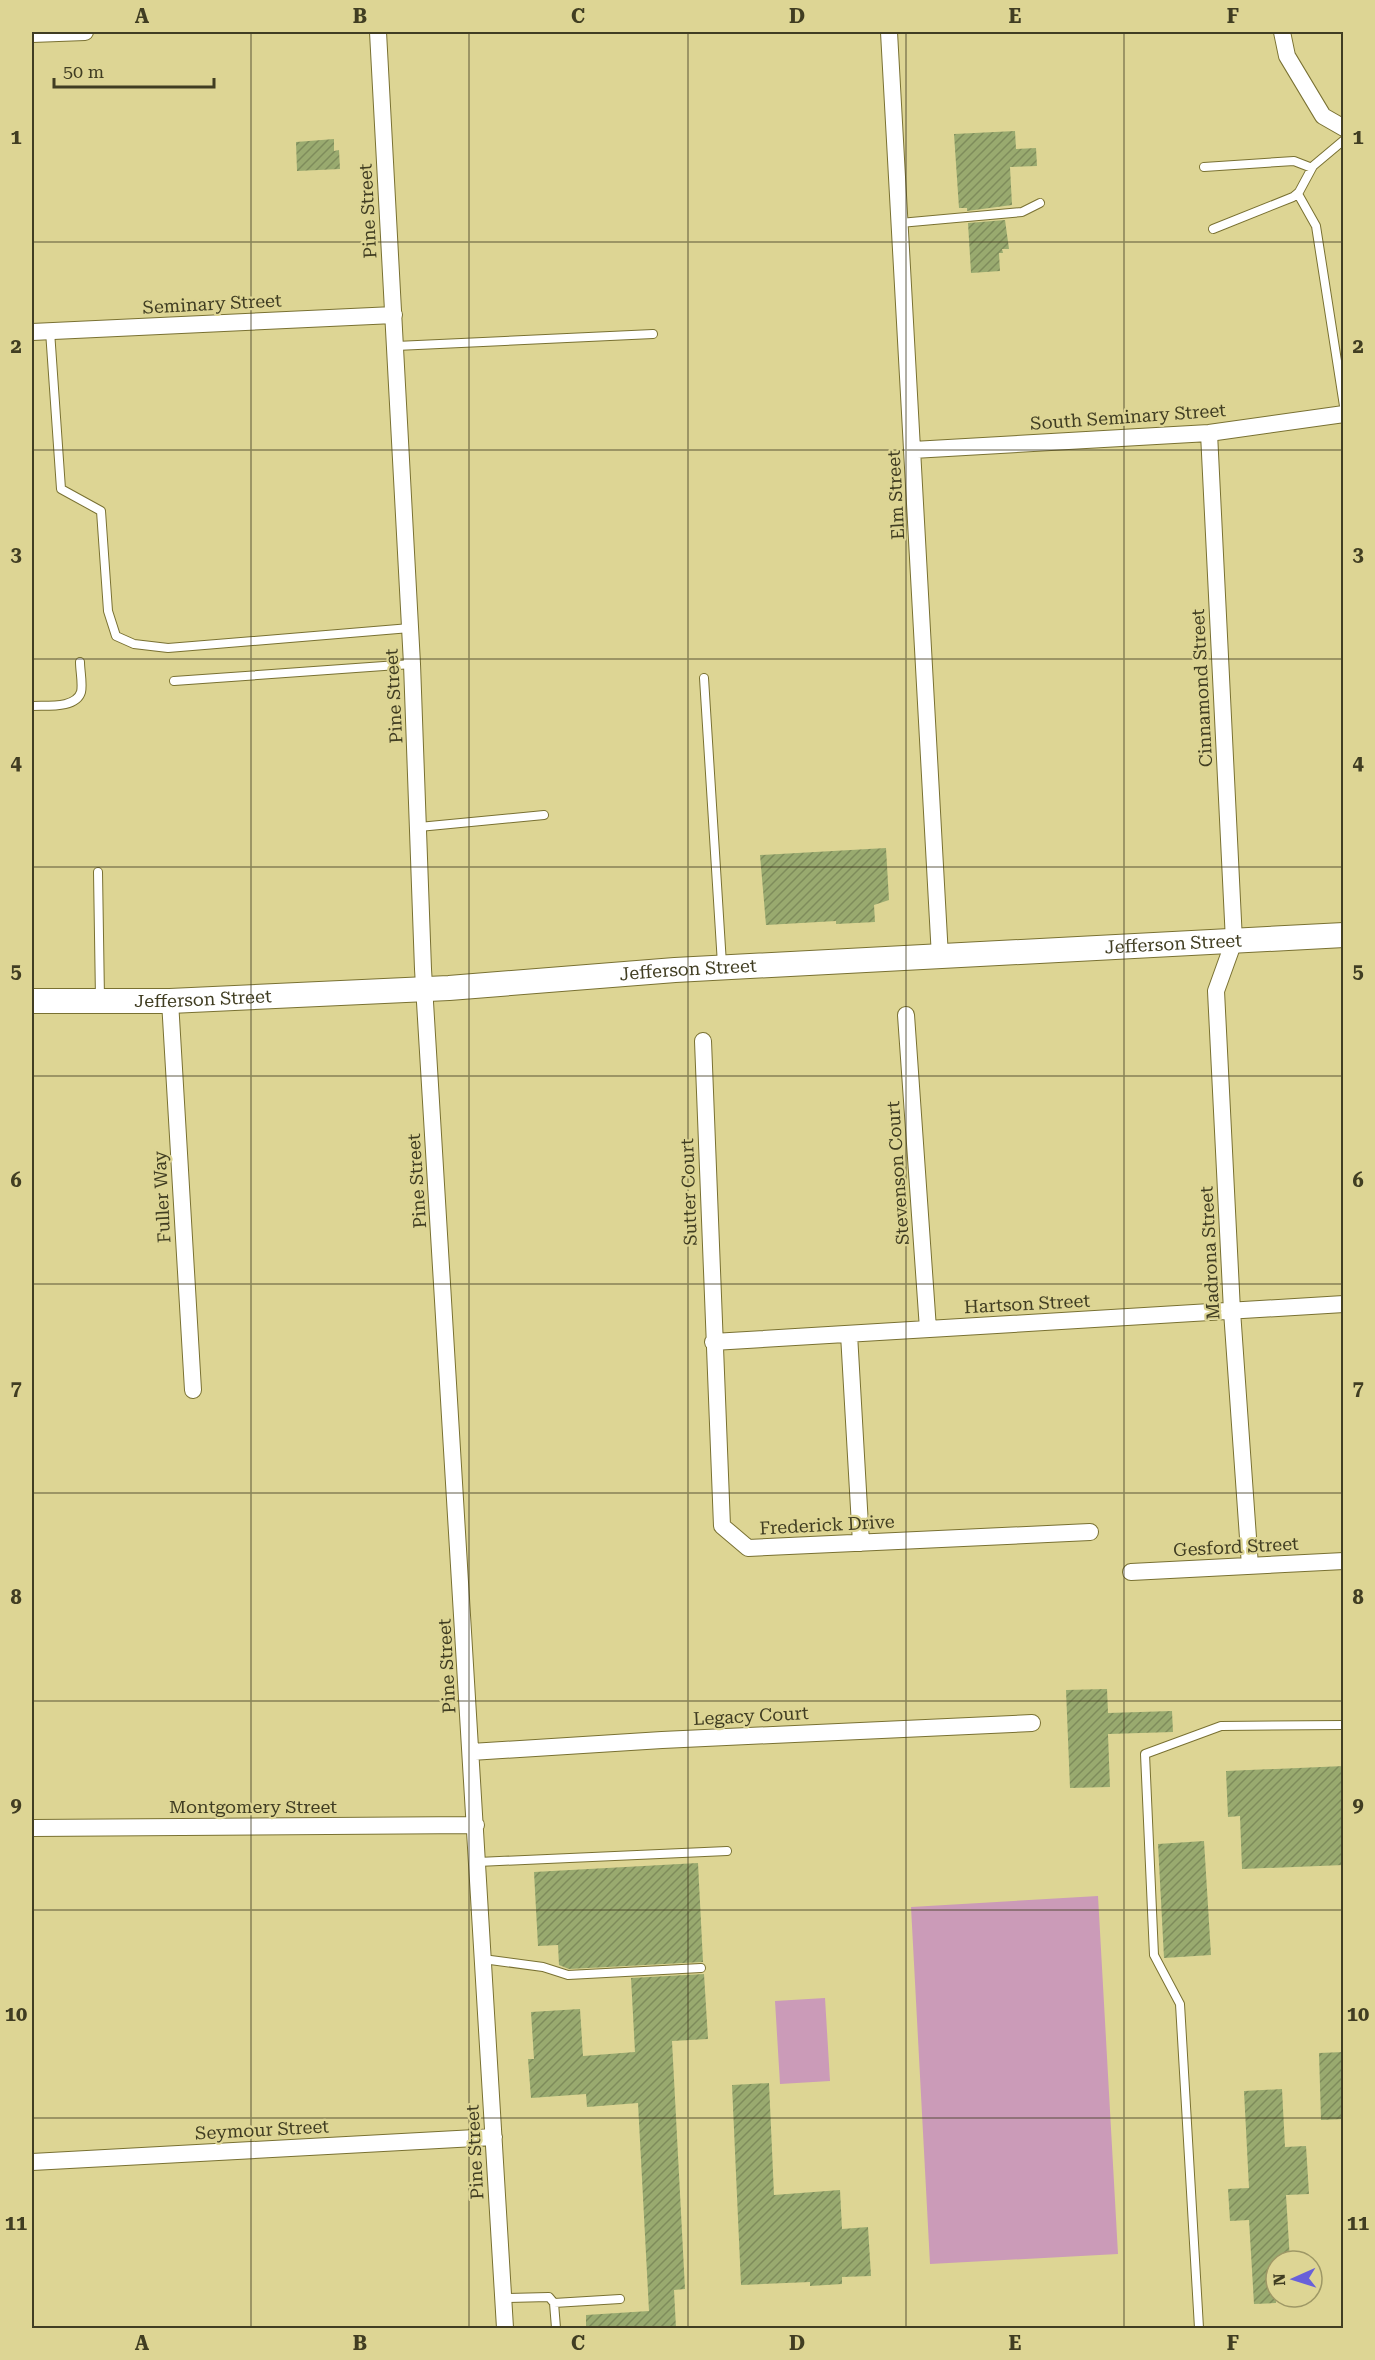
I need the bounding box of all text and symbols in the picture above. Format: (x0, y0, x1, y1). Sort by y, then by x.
text: A (135, 4, 150, 28)
text: B (353, 4, 367, 28)
text: C (571, 4, 585, 28)
text: D (789, 4, 805, 28)
text: E (1009, 4, 1022, 28)
text: F (1227, 4, 1239, 28)
scale bar (54, 51, 214, 89)
text: 50 m (63, 61, 104, 82)
text: 1 (10, 125, 22, 149)
text: 1 (1352, 125, 1364, 149)
street label: Pine Street (355, 163, 380, 259)
street label: Seminary Street (142, 289, 282, 318)
text: 2 (10, 334, 22, 358)
text: 2 (1352, 334, 1364, 358)
street label: South Seminary Street (1029, 399, 1227, 434)
street label: Elm Street (883, 449, 908, 540)
text: 3 (10, 542, 22, 566)
text: 3 (1352, 542, 1364, 566)
street label: Cinnamond Street (1187, 608, 1216, 768)
street label: Pine Street (381, 648, 406, 744)
text: 4 (10, 751, 22, 775)
text: 4 (1352, 751, 1364, 775)
street label: Jefferson Street (1104, 929, 1243, 958)
street label: Jefferson Street (619, 955, 757, 984)
text: 5 (10, 959, 22, 983)
text: 5 (1352, 959, 1364, 983)
street label: Jefferson Street (134, 985, 272, 1011)
street label: Stevenson Court (882, 1100, 913, 1246)
street label: Pine Street (403, 1133, 430, 1229)
street label: Sutter Court (676, 1138, 701, 1246)
street label: Fuller Way (149, 1150, 174, 1244)
text: 6 (10, 1168, 22, 1192)
text: 6 (1352, 1168, 1364, 1192)
street label: Madrona Street (1195, 1185, 1223, 1320)
street label: Hartson Street (963, 1290, 1091, 1317)
text: 7 (10, 1376, 22, 1400)
text: 7 (1352, 1376, 1364, 1400)
street label: Frederick Drive (759, 1510, 895, 1539)
street label: Gesford Street (1173, 1533, 1299, 1560)
text: 8 (10, 1585, 22, 1609)
text: 8 (1352, 1585, 1364, 1609)
street label: Pine Street (434, 1618, 459, 1714)
street label: Legacy Court (693, 1702, 810, 1729)
text: 9 (10, 1793, 22, 1817)
text: 9 (1352, 1793, 1364, 1817)
street label: Montgomery Street (169, 1796, 337, 1817)
text: 10 (5, 2002, 27, 2026)
text: 10 (1347, 2002, 1369, 2026)
street label: Pine Street (462, 2104, 487, 2200)
street label: Seymour Street (194, 2115, 330, 2143)
text: 11 (5, 2211, 27, 2235)
text: 11 (1347, 2211, 1369, 2235)
north arrow (1264, 2249, 1324, 2309)
text: N (1270, 2273, 1289, 2286)
text: A (135, 2331, 150, 2355)
text: B (353, 2331, 367, 2355)
text: C (571, 2331, 585, 2355)
text: D (789, 2331, 805, 2355)
text: E (1009, 2331, 1022, 2355)
text: F (1227, 2331, 1239, 2355)

